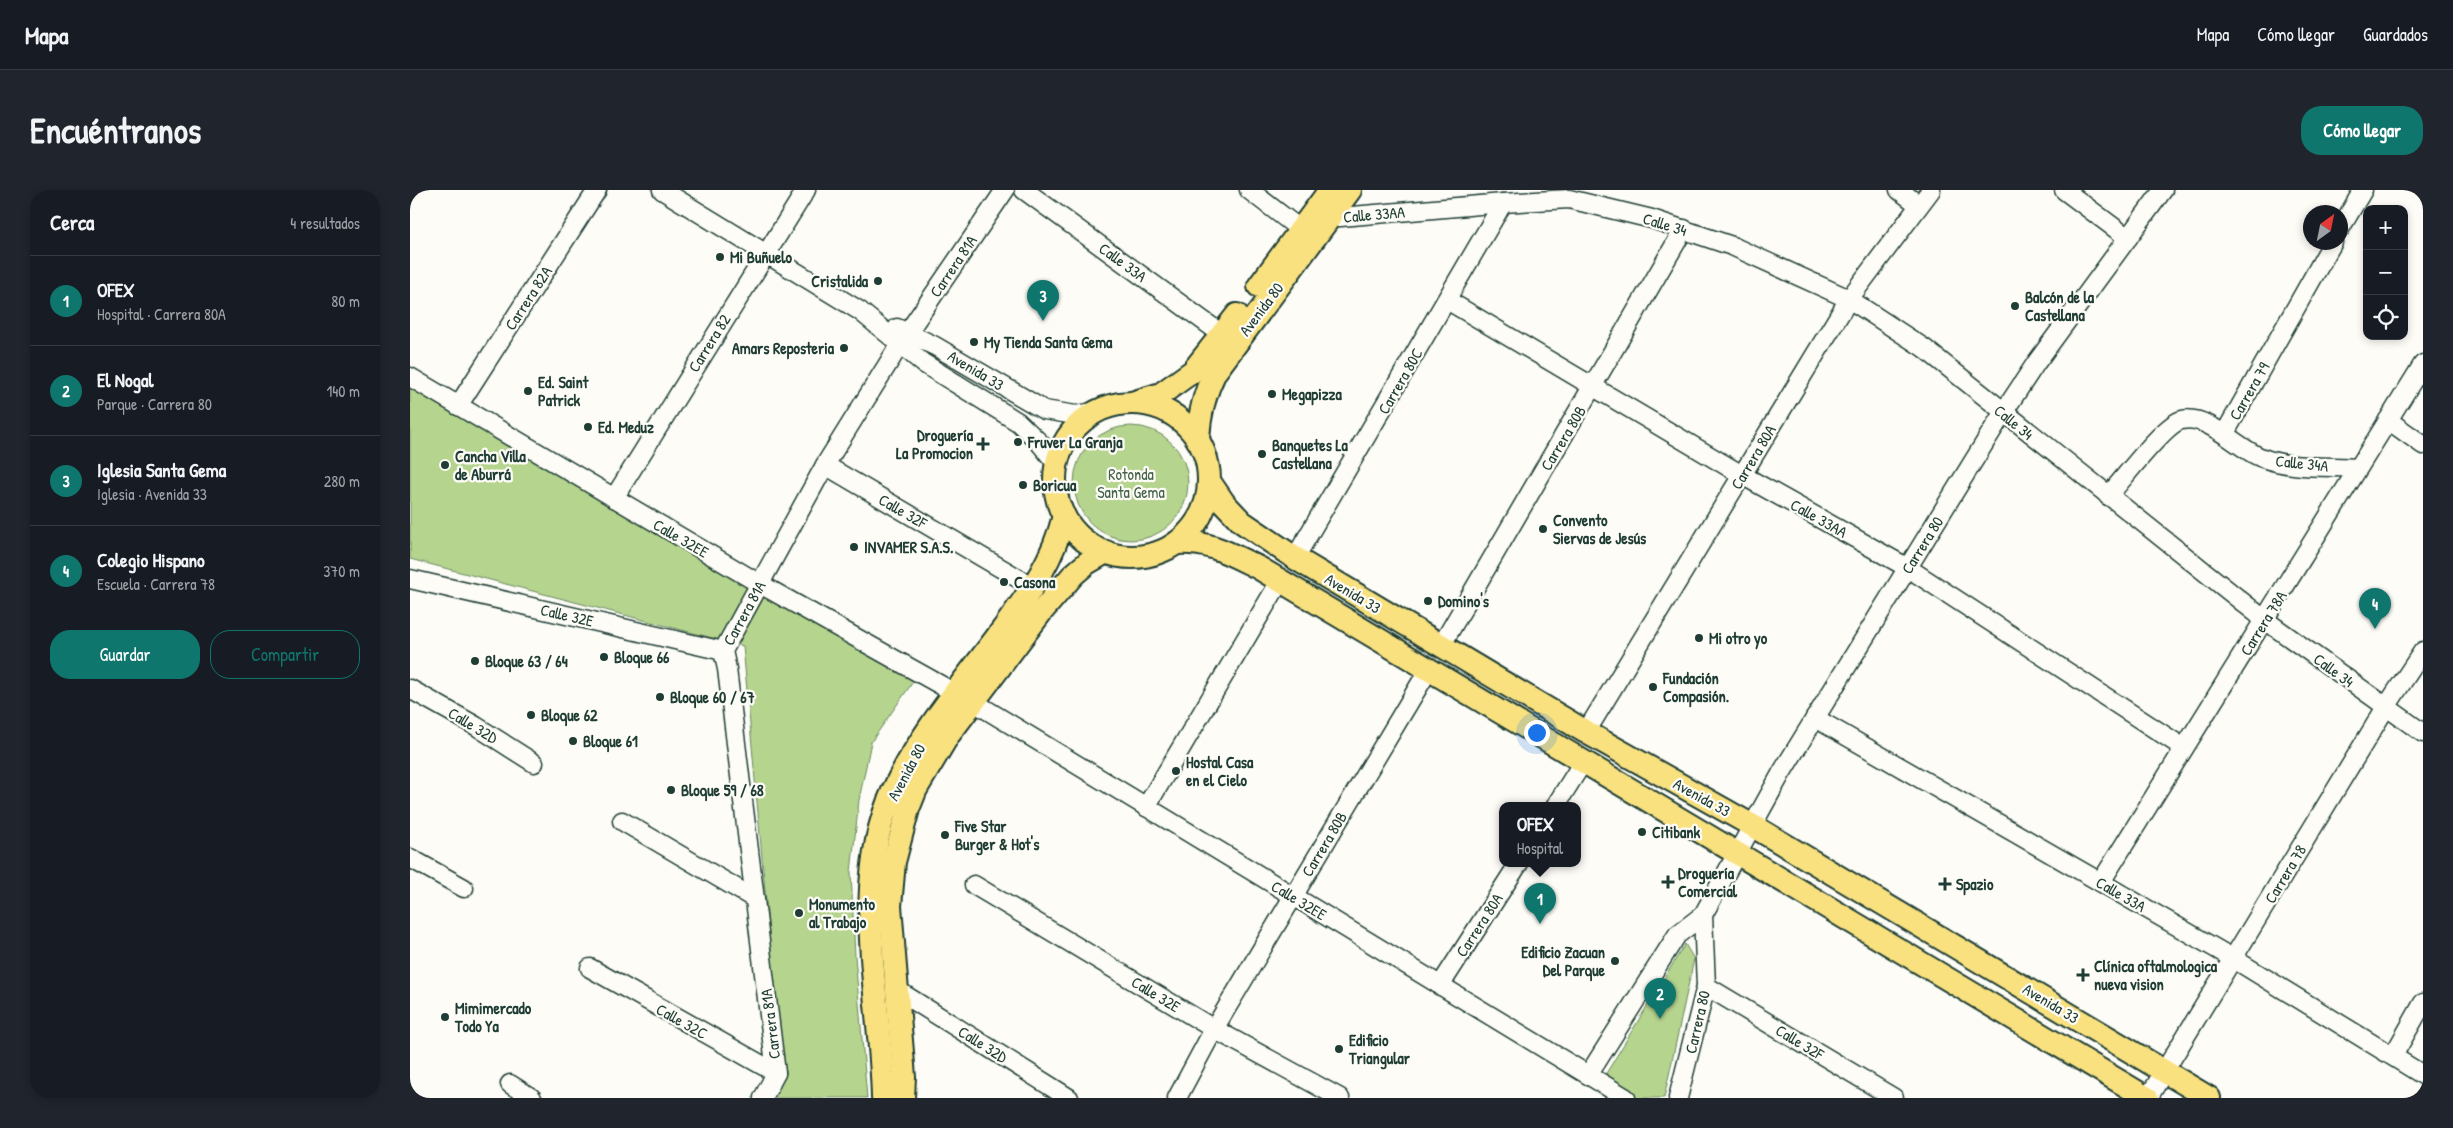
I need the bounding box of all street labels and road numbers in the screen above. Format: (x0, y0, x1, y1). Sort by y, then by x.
street label: Calle 33AA (1342, 200, 1406, 228)
street label: Calle 34 (1640, 207, 1690, 241)
street label: Carrera 81A (924, 231, 982, 301)
street label: Calle 33A (1095, 237, 1152, 287)
street label: Carrera 82A (499, 262, 557, 334)
street label: Avenida 80 (1234, 278, 1288, 340)
street label: Carrera 82 (683, 309, 736, 376)
street label: Carrera 80C (1372, 344, 1428, 418)
street label: Avenida 33 (944, 345, 1008, 395)
street label: Carrera 79 (2224, 358, 2274, 424)
street label: Calle 34 (1990, 399, 2038, 445)
street label: Carrera 80B (1535, 401, 1591, 475)
street label: Carrera 80A (1725, 420, 1781, 493)
street label: Calle 34A (2275, 449, 2330, 477)
street label: Calle 32F (875, 488, 932, 534)
street label: Calle 33AA (1787, 493, 1852, 543)
street label: Carrera 80 (1896, 512, 1948, 578)
street label: Calle 32EE (649, 513, 713, 563)
street label: Avenida 33 (1321, 568, 1385, 618)
street label: Carrera 81A (717, 577, 771, 649)
street label: Carrera 78A (2234, 586, 2292, 660)
street label: Calle 32E (538, 598, 596, 632)
street label: Calle 34 (2309, 648, 2359, 692)
street label: Calle 32D (444, 702, 502, 749)
street label: Avenida 80 (882, 740, 930, 804)
street label: Avenida 33 (1670, 772, 1734, 822)
street label: Carrera 80B (1296, 807, 1352, 881)
street label: Carrera 78 (2259, 841, 2311, 907)
street label: Calle 33A (2092, 871, 2150, 917)
street label: Calle 32EE (1267, 875, 1331, 925)
street label: Carrera 80A (1450, 889, 1508, 961)
street label: Calle 32E (1127, 971, 1185, 1017)
street label: Avenida 33 (2019, 978, 2083, 1028)
street label: Carrera 81A (755, 988, 785, 1060)
street label: Carrera 80 (1679, 988, 1715, 1056)
street label: Calle 32C (652, 998, 712, 1044)
street label: Calle 32F (1772, 1019, 1829, 1065)
street label: Calle 32D (954, 1020, 1012, 1068)

